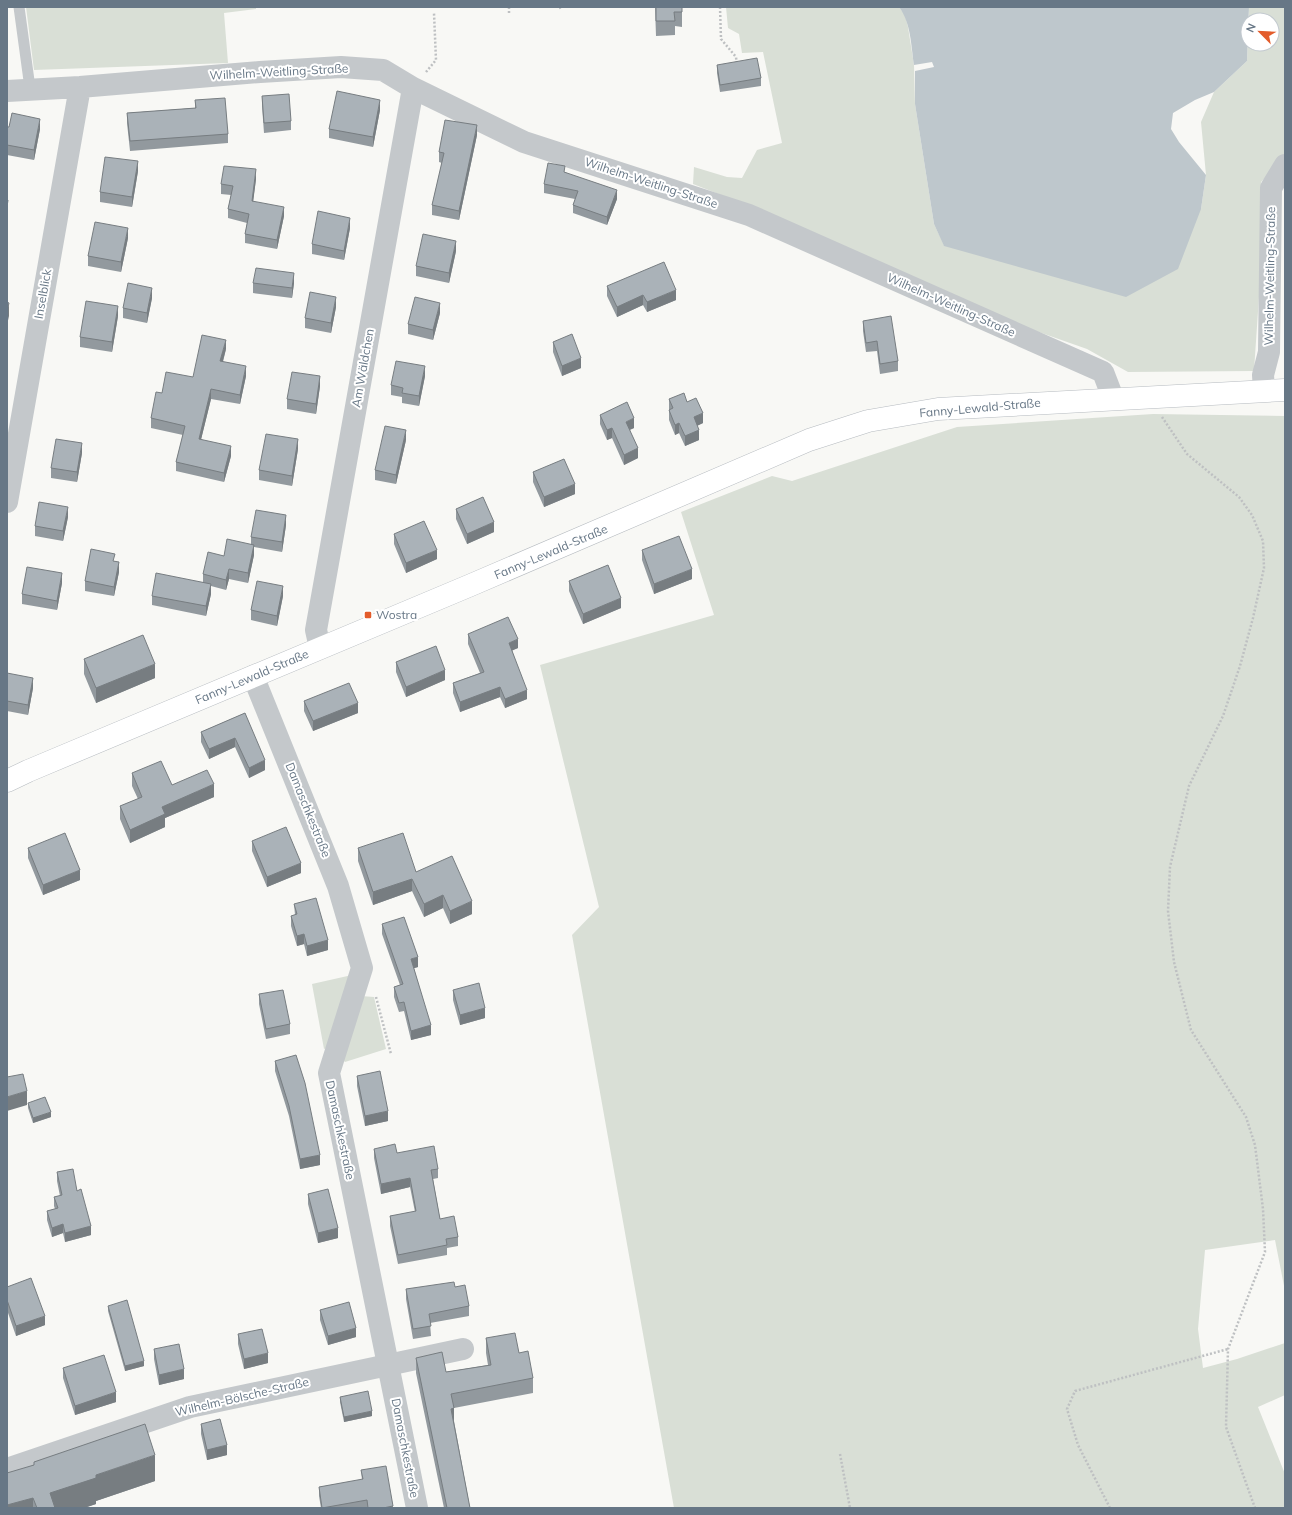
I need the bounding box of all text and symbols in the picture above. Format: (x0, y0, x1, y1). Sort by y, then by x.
north arrow (1240, 12, 1280, 52)
text: N (1243, 21, 1259, 35)
street label: Wilhelm-Weitling-Straße (209, 60, 349, 83)
street label: Wilhelm-Weitling-Straße (583, 154, 720, 211)
street label: Wilhelm-Weitling-Straße (1261, 206, 1278, 346)
street label: Inselblick (31, 267, 54, 320)
street label: Wilhelm-Weitling-Straße (885, 269, 1018, 340)
street label: Am Wäldchen (348, 327, 377, 408)
street label: Fanny-Lewald-Straße (919, 395, 1041, 420)
street label: Fanny-Lewald-Straße (492, 521, 610, 582)
place label: Wostra (376, 607, 417, 622)
marker: Wostra (363, 610, 373, 620)
street label: Fanny-Lewald-Straße (193, 646, 311, 707)
street label: Damaschkestraße (283, 760, 334, 859)
street label: Damaschkestraße (323, 1079, 358, 1181)
street label: Wilhelm-Bölsche-Straße (174, 1374, 310, 1419)
street label: Damaschkestraße (388, 1397, 422, 1499)

